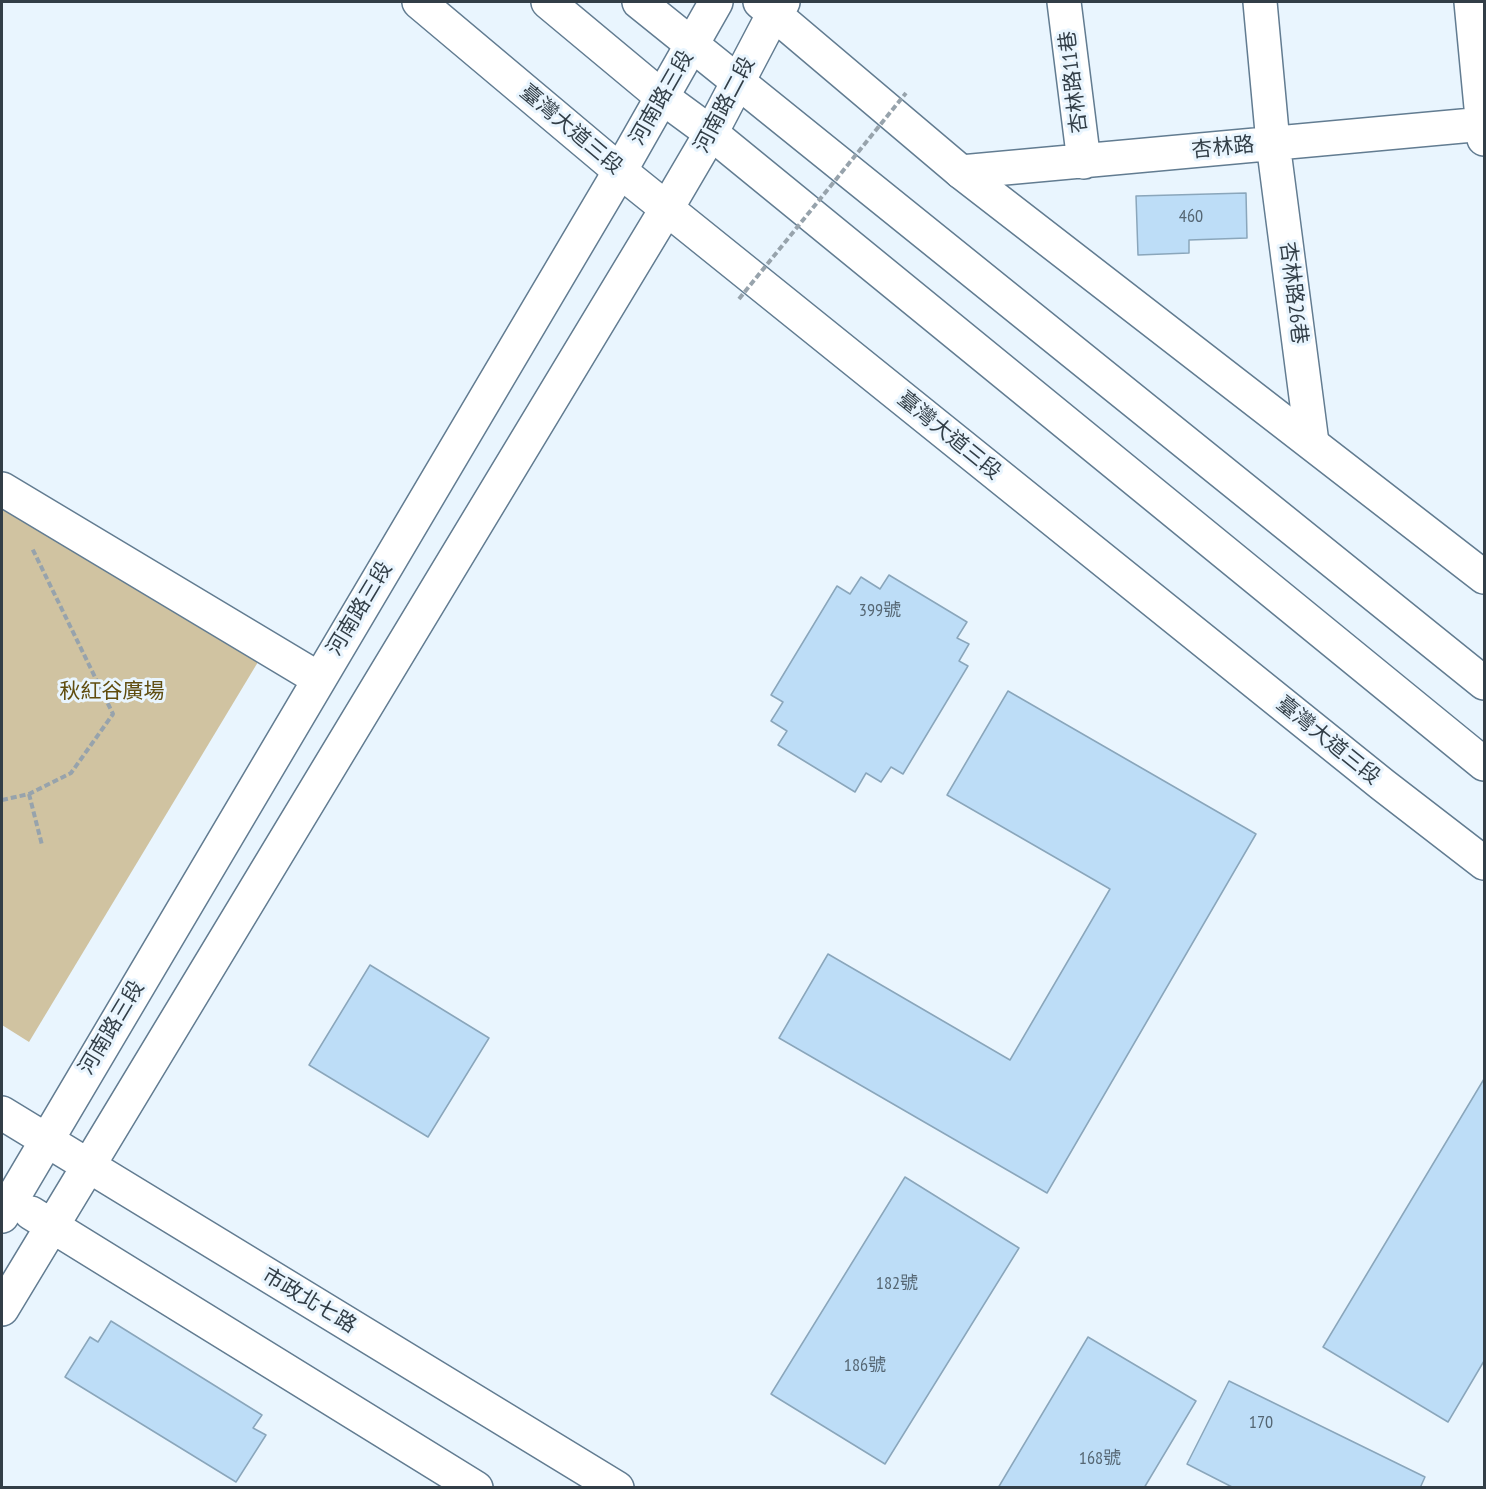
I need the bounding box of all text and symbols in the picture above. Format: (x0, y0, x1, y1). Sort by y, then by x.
street label: 杏林路11巷 (1055, 29, 1093, 135)
street label: 河南路三段 (625, 46, 699, 150)
street label: 河南路二段 (689, 53, 761, 157)
street label: 臺灣大道三段 (515, 80, 627, 180)
street label: 杏林路 (1190, 132, 1256, 164)
house number: 460 (1179, 206, 1203, 228)
street label: 杏林路26巷 (1274, 240, 1312, 346)
street label: 臺灣大道三段 (892, 387, 1006, 485)
street label: 河南路三段 (322, 558, 398, 660)
house number: 399號 (859, 600, 901, 622)
park label: 秋紅谷廣場 (60, 679, 164, 705)
street label: 臺灣大道三段 (1271, 692, 1385, 790)
street label: 河南路三段 (74, 977, 150, 1079)
street label: 市政北七路 (258, 1263, 360, 1339)
house number: 182號 (876, 1273, 918, 1295)
house number: 186號 (844, 1355, 886, 1377)
house number: 170 (1249, 1412, 1273, 1434)
house number: 168號 (1079, 1448, 1121, 1470)

